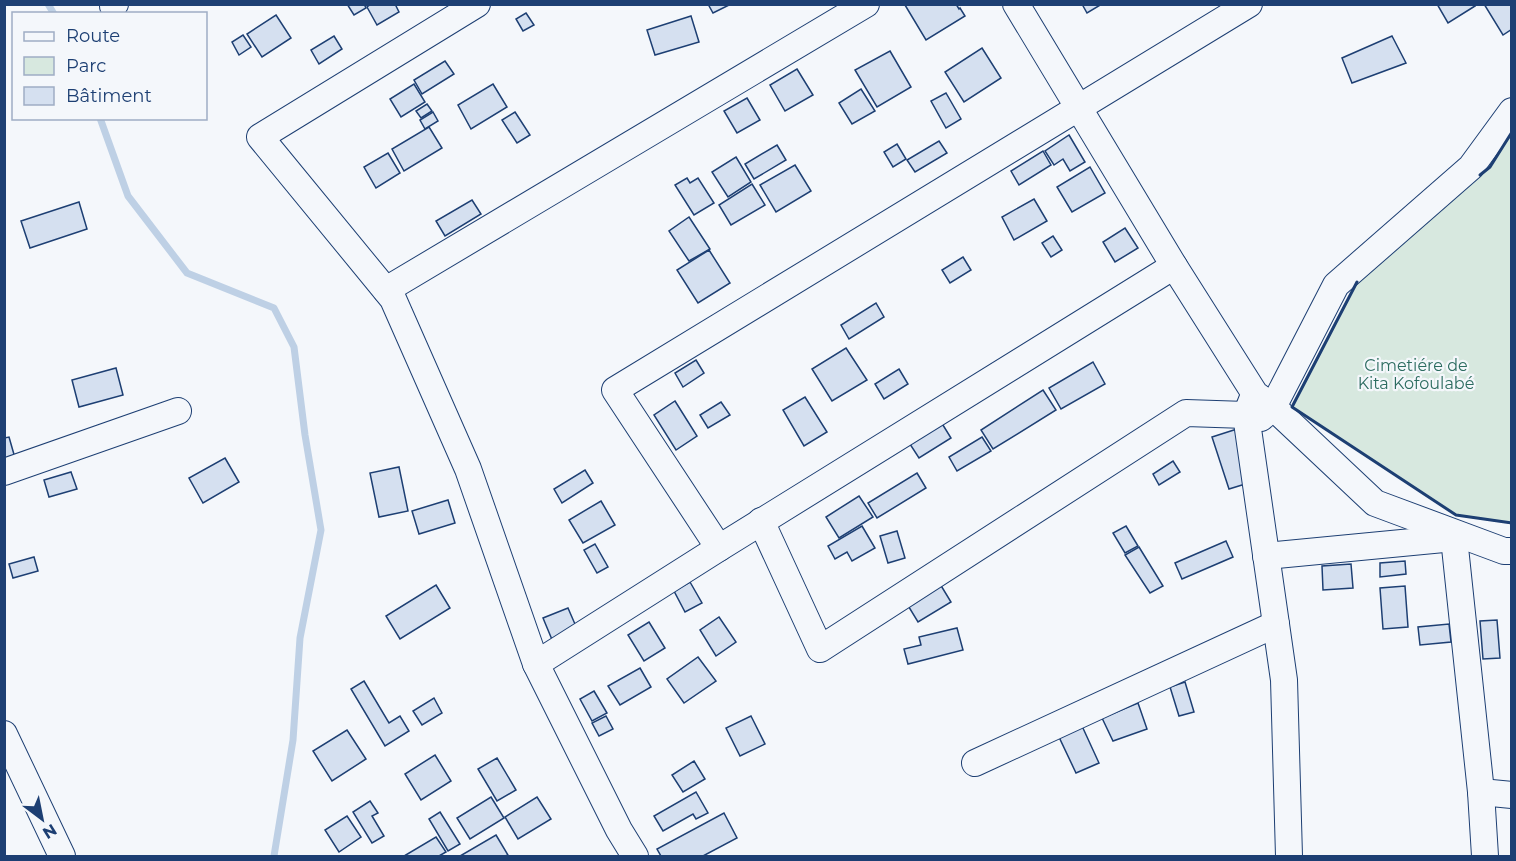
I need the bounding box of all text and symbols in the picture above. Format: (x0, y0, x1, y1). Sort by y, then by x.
legend (12, 12, 207, 120)
text: Route (66, 25, 120, 47)
text: Parc (66, 55, 106, 77)
text: Bâtiment (66, 85, 152, 107)
park label: Cimetiére de Kita Kofoulabé (1358, 356, 1474, 393)
north arrow (12, 789, 72, 849)
text: N (39, 820, 60, 843)

